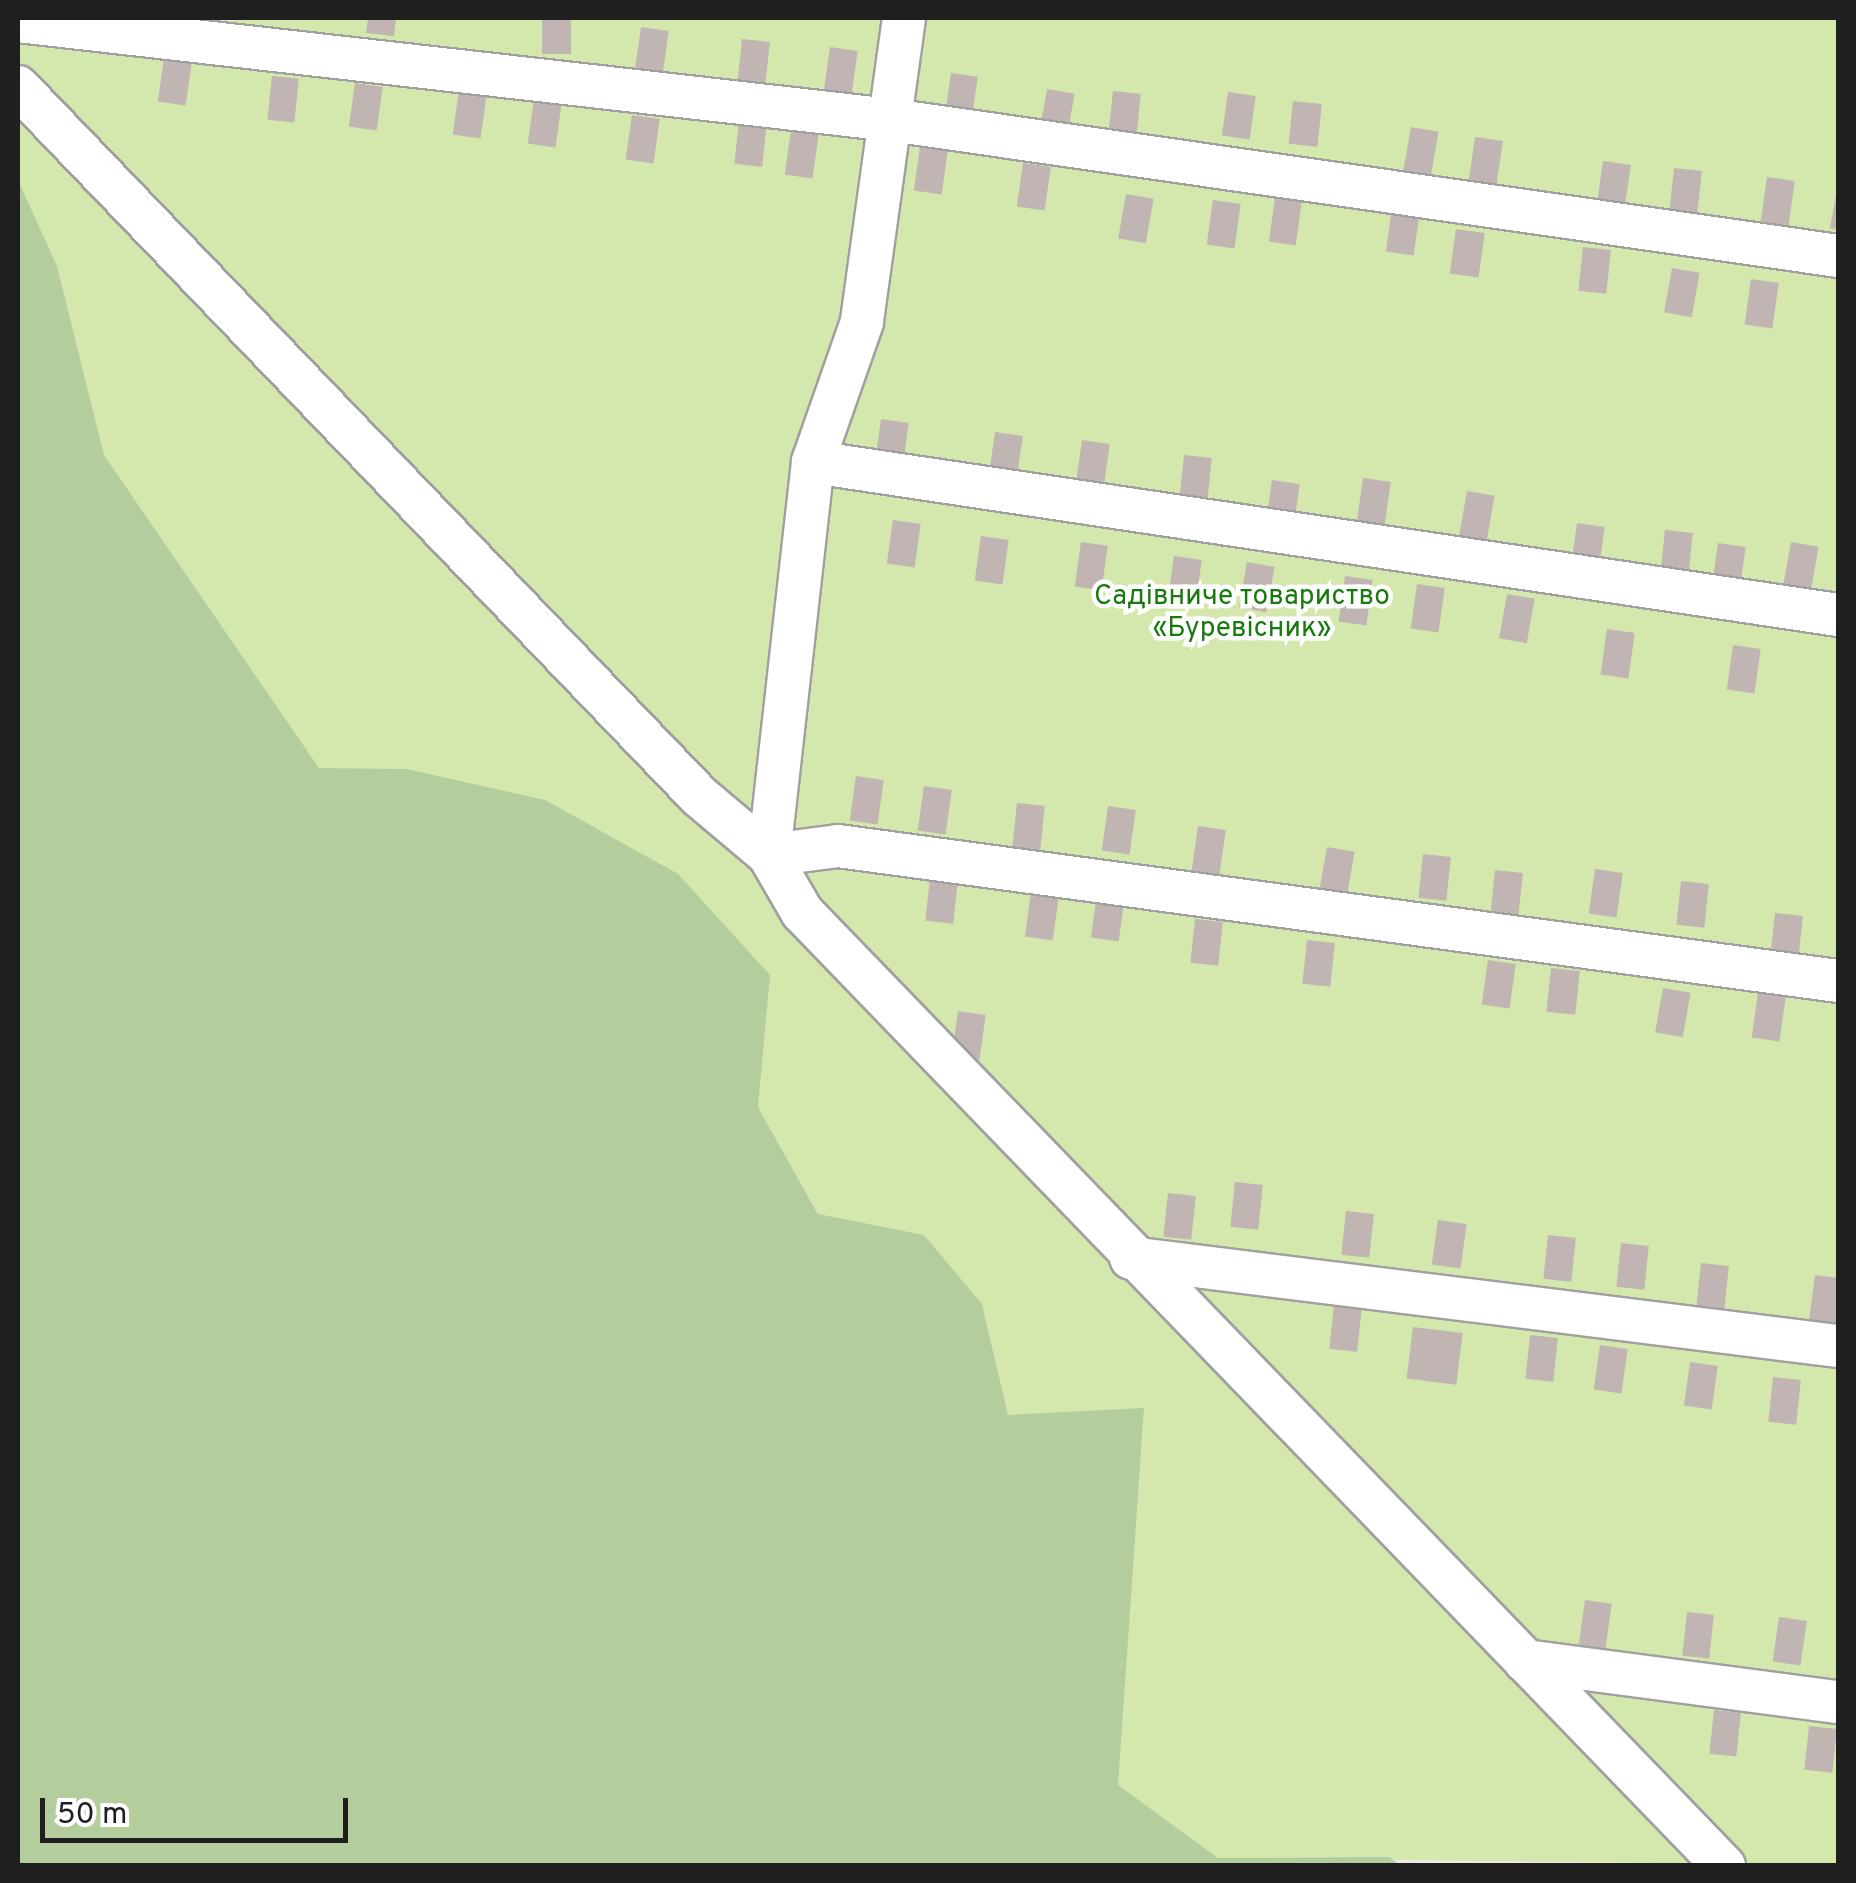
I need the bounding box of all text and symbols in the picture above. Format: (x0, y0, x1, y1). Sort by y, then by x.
park label: Садівниче товариство «Буревісник» (1094, 580, 1390, 646)
scale bar (45, 1778, 352, 1840)
text: 50 m (57, 1797, 127, 1834)

